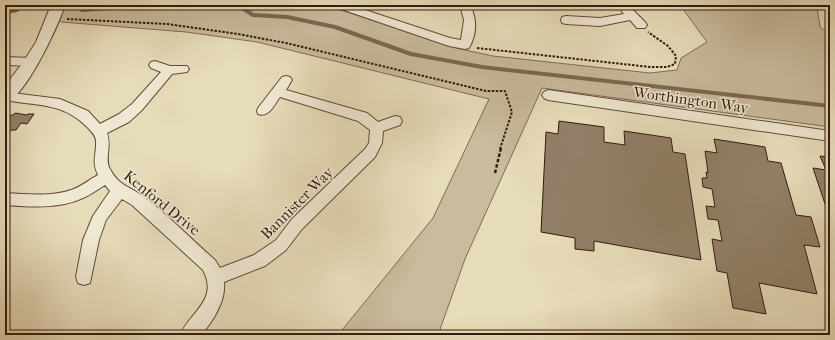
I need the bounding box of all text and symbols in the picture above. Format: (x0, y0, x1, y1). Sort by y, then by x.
street label: Worthington Way (631, 83, 751, 117)
street label: Bannister Way (257, 162, 338, 243)
street label: Kenford Drive (120, 167, 204, 240)

